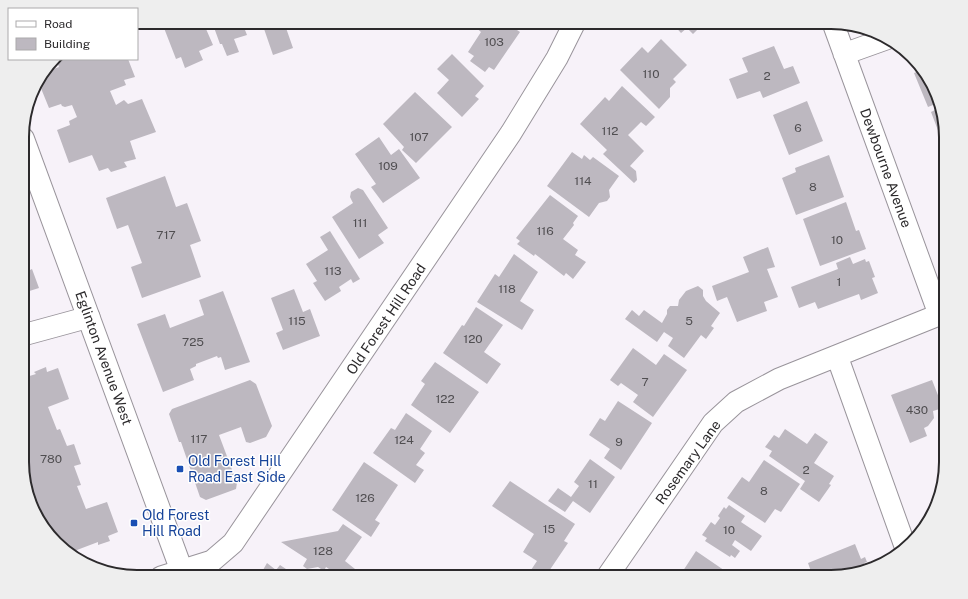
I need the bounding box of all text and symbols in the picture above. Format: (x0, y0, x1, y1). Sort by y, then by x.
legend (8, 8, 138, 60)
text: Road (44, 17, 72, 31)
house number: 103 (484, 35, 504, 49)
text: Building (44, 37, 90, 51)
house number: 110 (642, 67, 660, 81)
house number: 2 (763, 69, 771, 83)
street label: Dewbourne Avenue (857, 106, 915, 230)
house number: 6 (794, 121, 802, 135)
house number: 112 (602, 124, 618, 138)
house number: 107 (409, 130, 429, 144)
house number: 109 (378, 159, 398, 173)
house number: 114 (574, 174, 592, 188)
house number: 8 (809, 180, 817, 194)
house number: 111 (353, 216, 367, 230)
house number: 116 (536, 224, 554, 238)
house number: 717 (156, 228, 176, 242)
house number: 10 (831, 233, 843, 247)
street label: Old Forest Hill Road (343, 261, 429, 377)
house number: 113 (324, 264, 342, 278)
house number: 1 (837, 275, 841, 289)
house number: 118 (498, 282, 516, 296)
street label: Eglinton Avenue West (72, 289, 136, 427)
house number: 115 (288, 314, 306, 328)
house number: 5 (685, 314, 693, 328)
house number: 120 (463, 332, 483, 346)
house number: 725 (182, 335, 204, 349)
house number: 7 (641, 375, 649, 389)
house number: 122 (435, 392, 455, 406)
house number: 430 (906, 403, 928, 417)
street label: Rosemary Lane (652, 417, 724, 507)
house number: 117 (191, 432, 207, 446)
house number: 124 (394, 433, 414, 447)
house number: 9 (615, 435, 623, 449)
house number: 780 (40, 452, 62, 466)
place label: Old Forest Hill Road East Side (188, 453, 286, 485)
house number: 2 (802, 463, 810, 477)
marker: Old Forest Hill Road East Side (175, 464, 185, 474)
house number: 11 (588, 477, 598, 491)
house number: 8 (760, 484, 768, 498)
house number: 126 (355, 491, 375, 505)
place label: Old Forest Hill Road (142, 507, 209, 539)
marker: Old Forest Hill Road (129, 518, 139, 528)
house number: 15 (543, 522, 556, 536)
house number: 10 (723, 523, 735, 537)
house number: 128 (313, 544, 333, 558)

